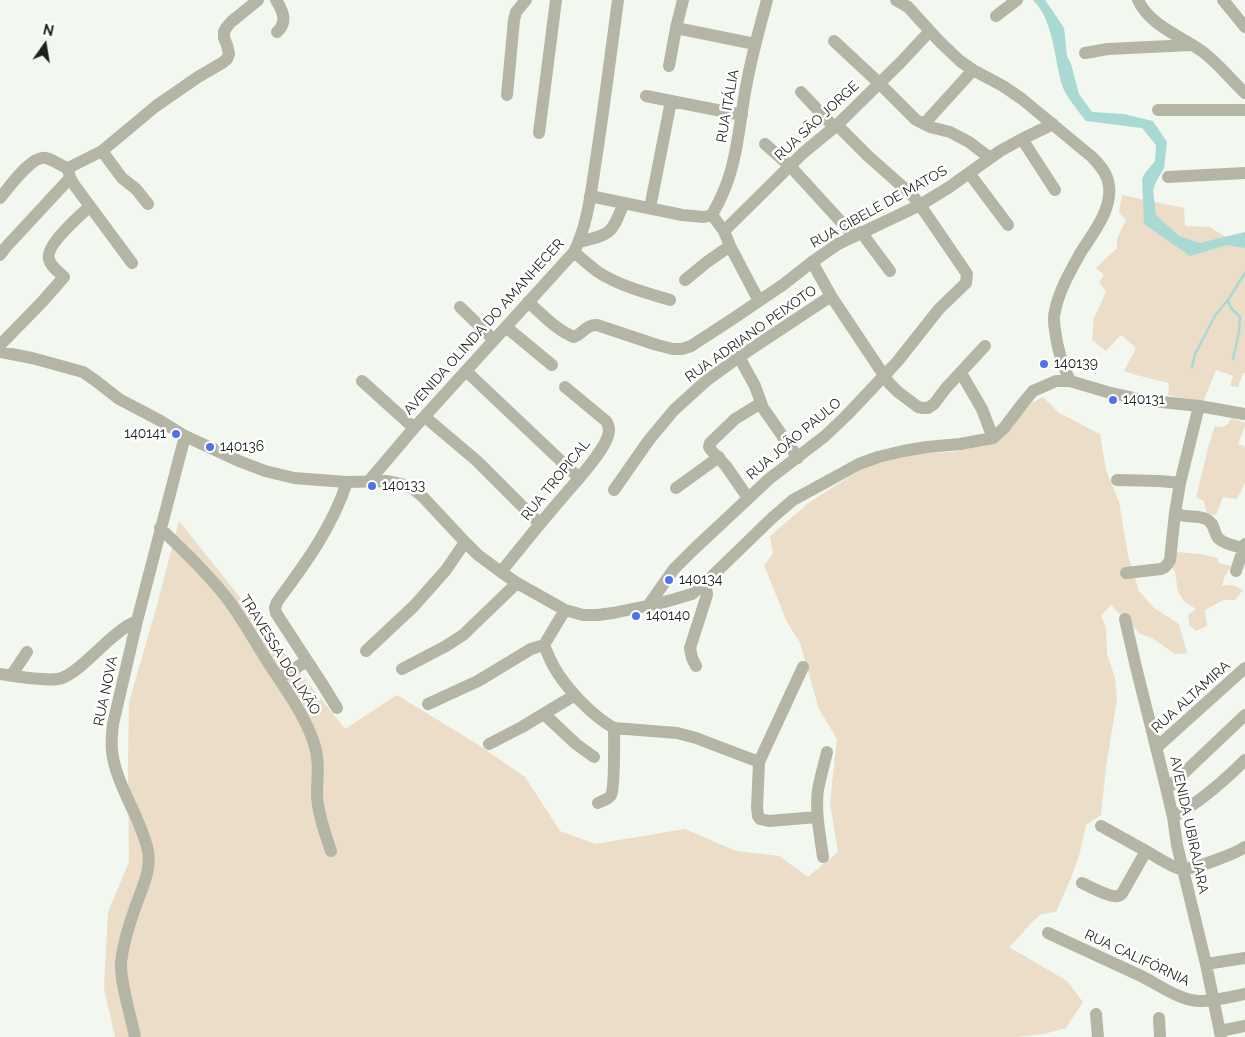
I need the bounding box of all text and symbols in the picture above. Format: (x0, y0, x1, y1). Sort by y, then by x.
north arrow (20, 20, 70, 70)
text: N (41, 21, 55, 39)
street label: RUA ITÁLIA (713, 68, 743, 144)
street label: RUA SÃO JORGE (771, 78, 863, 164)
street label: RUA CIBELE DE MATOS (808, 162, 950, 252)
street label: AVENIDA OLINDA DO AMANHECER (400, 235, 568, 419)
street label: RUA ADRIANO PEIXOTO (682, 282, 820, 386)
place label: 140139 (1054, 356, 1098, 372)
marker: 140139 (1038, 358, 1050, 370)
place label: 140131 (1123, 392, 1165, 408)
marker: 140131 (1107, 394, 1119, 406)
street label: RUA JOÃO PAULO (743, 395, 845, 483)
place label: 140141 (124, 426, 166, 442)
marker: 140141 (170, 428, 182, 440)
street label: RUA TROPICAL (518, 436, 594, 524)
place label: 140136 (220, 439, 264, 455)
marker: 140136 (204, 441, 216, 453)
place label: 140133 (382, 478, 425, 494)
marker: 140133 (366, 480, 378, 492)
place label: 140134 (679, 572, 722, 588)
marker: 140134 (663, 574, 675, 586)
street label: TRAVESSA DO LIXÃO (236, 592, 324, 718)
place label: 140140 (646, 608, 690, 624)
marker: 140140 (630, 610, 642, 622)
street label: RUA NOVA (90, 654, 122, 728)
street label: RUA ALTAMIRA (1148, 657, 1234, 737)
street label: AVENIDA UBIRAJARA (1166, 755, 1212, 895)
street label: RUA CALIFÓRNIA (1082, 926, 1192, 990)

